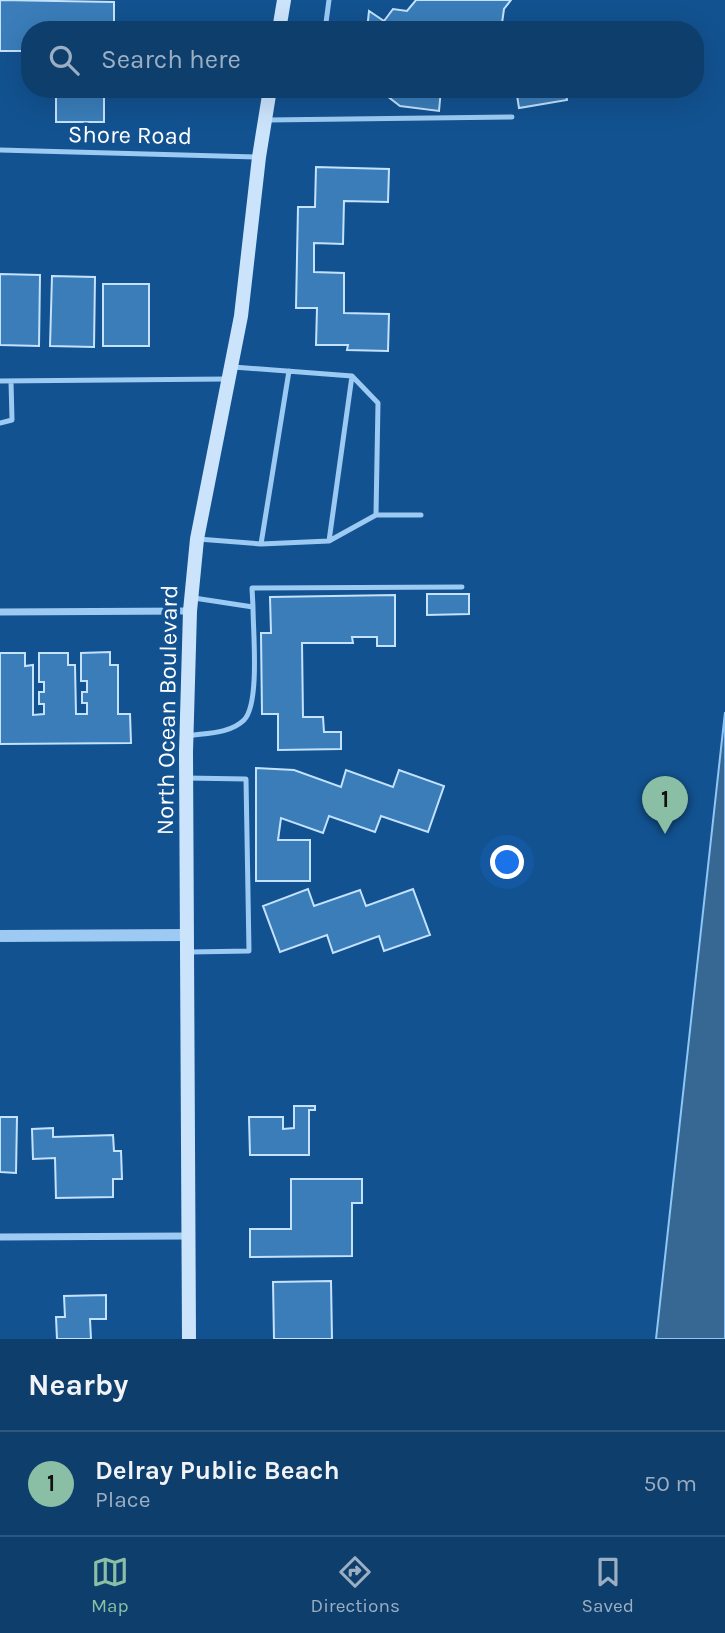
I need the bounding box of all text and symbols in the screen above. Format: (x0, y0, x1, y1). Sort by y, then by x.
search box (21, 21, 704, 98)
icon: search (45, 41, 83, 79)
text: Search here (101, 44, 241, 75)
street label: Shore Road (68, 120, 192, 150)
street label: North Ocean Boulevard (151, 584, 183, 836)
pin: 1 (642, 776, 688, 834)
your location (490, 845, 524, 879)
text: Nearby (28, 1367, 128, 1403)
text: Delray Public Beach (95, 1455, 340, 1486)
text: 1 (47, 1470, 55, 1497)
text: 50 m (643, 1470, 697, 1497)
text: Place (95, 1486, 151, 1513)
tab: Map (91, 1553, 129, 1617)
tab: Directions (311, 1553, 400, 1617)
tab: Saved (582, 1553, 634, 1617)

